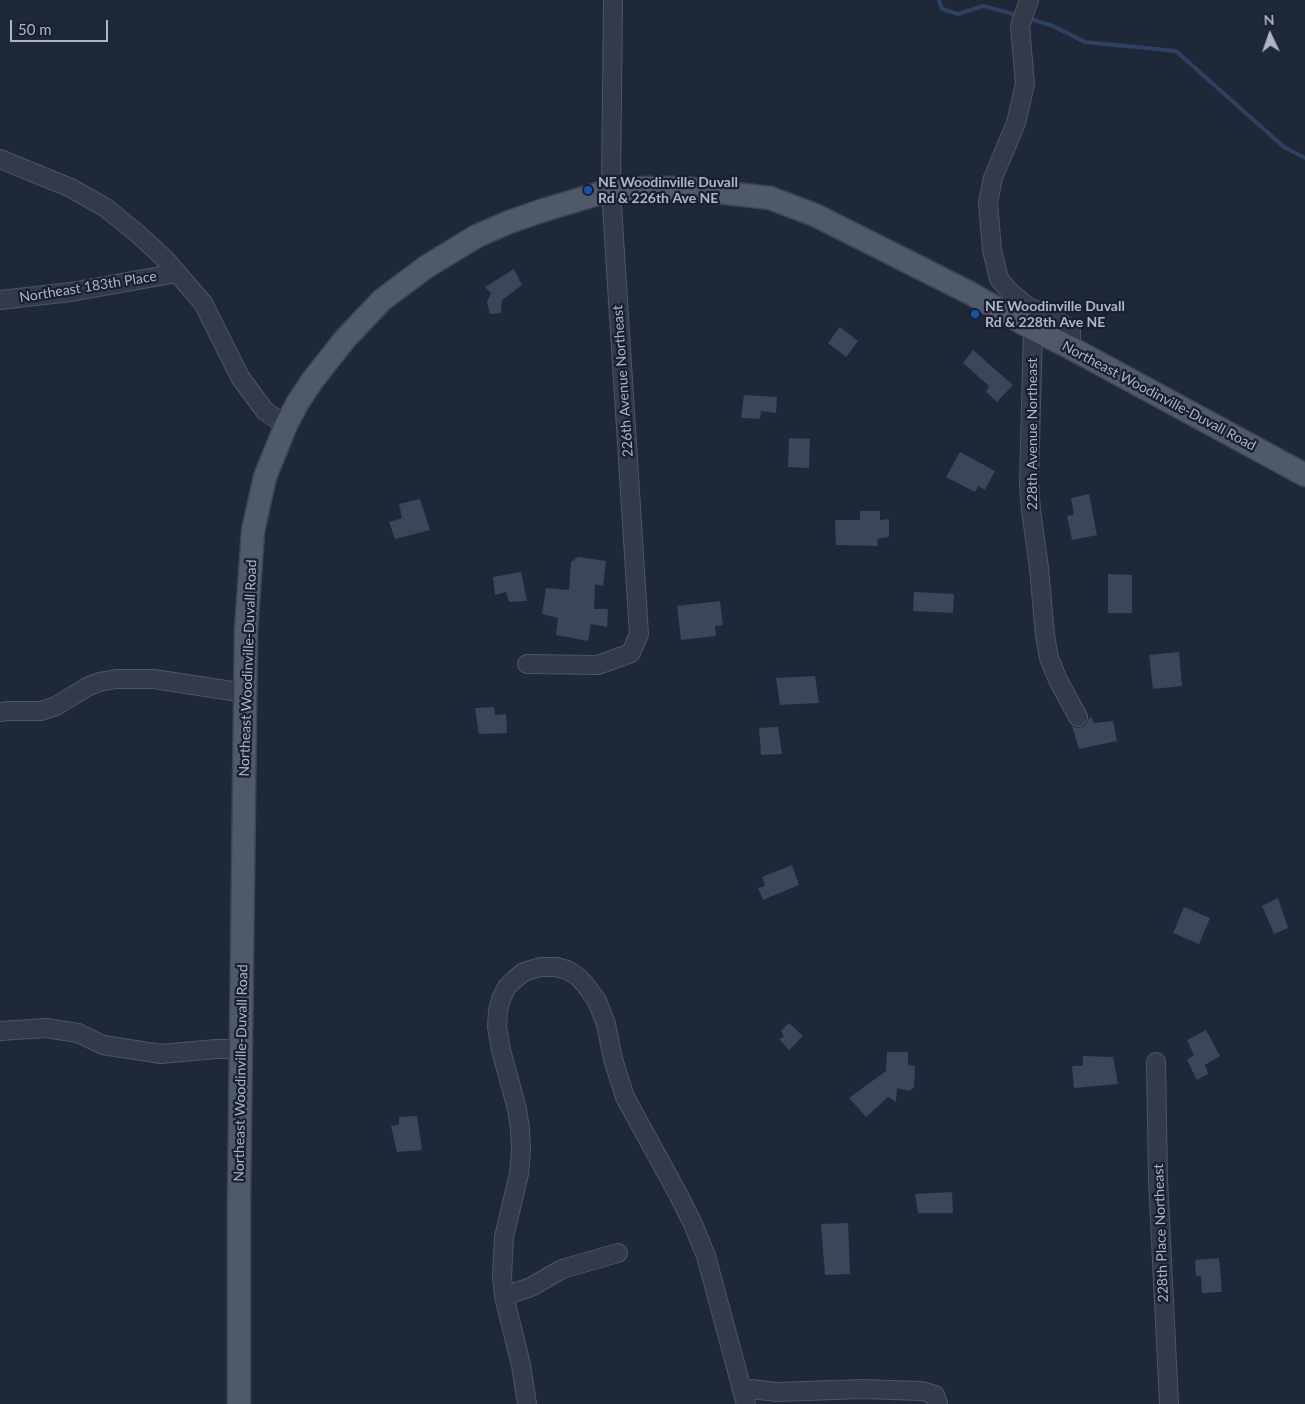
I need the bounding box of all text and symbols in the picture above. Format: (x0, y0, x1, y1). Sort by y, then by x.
scale bar (12, 10, 110, 42)
north arrow (1245, 10, 1295, 60)
text: N (1263, 11, 1275, 28)
text: 50 m (18, 20, 52, 38)
place label: NE Woodinville Duvall Rd & 226th Ave NE (598, 174, 738, 206)
marker: NE Woodinville Duvall Rd & 226th Ave NE (582, 184, 594, 196)
street label: Northeast 183th Place (18, 268, 158, 306)
place label: NE Woodinville Duvall Rd & 228th Ave NE (985, 298, 1125, 331)
street label: 226th Avenue Northeast (609, 304, 637, 458)
marker: NE Woodinville Duvall Rd & 228th Ave NE (969, 308, 981, 320)
street label: Northeast Woodinville-Duvall Road (1059, 338, 1259, 454)
street label: 228th Avenue Northeast (1024, 358, 1040, 510)
street label: Northeast Woodinville-Duvall Road (236, 559, 260, 777)
street label: Northeast Woodinville-Duvall Road (231, 964, 251, 1182)
street label: 228th Place Northeast (1150, 1163, 1172, 1303)

